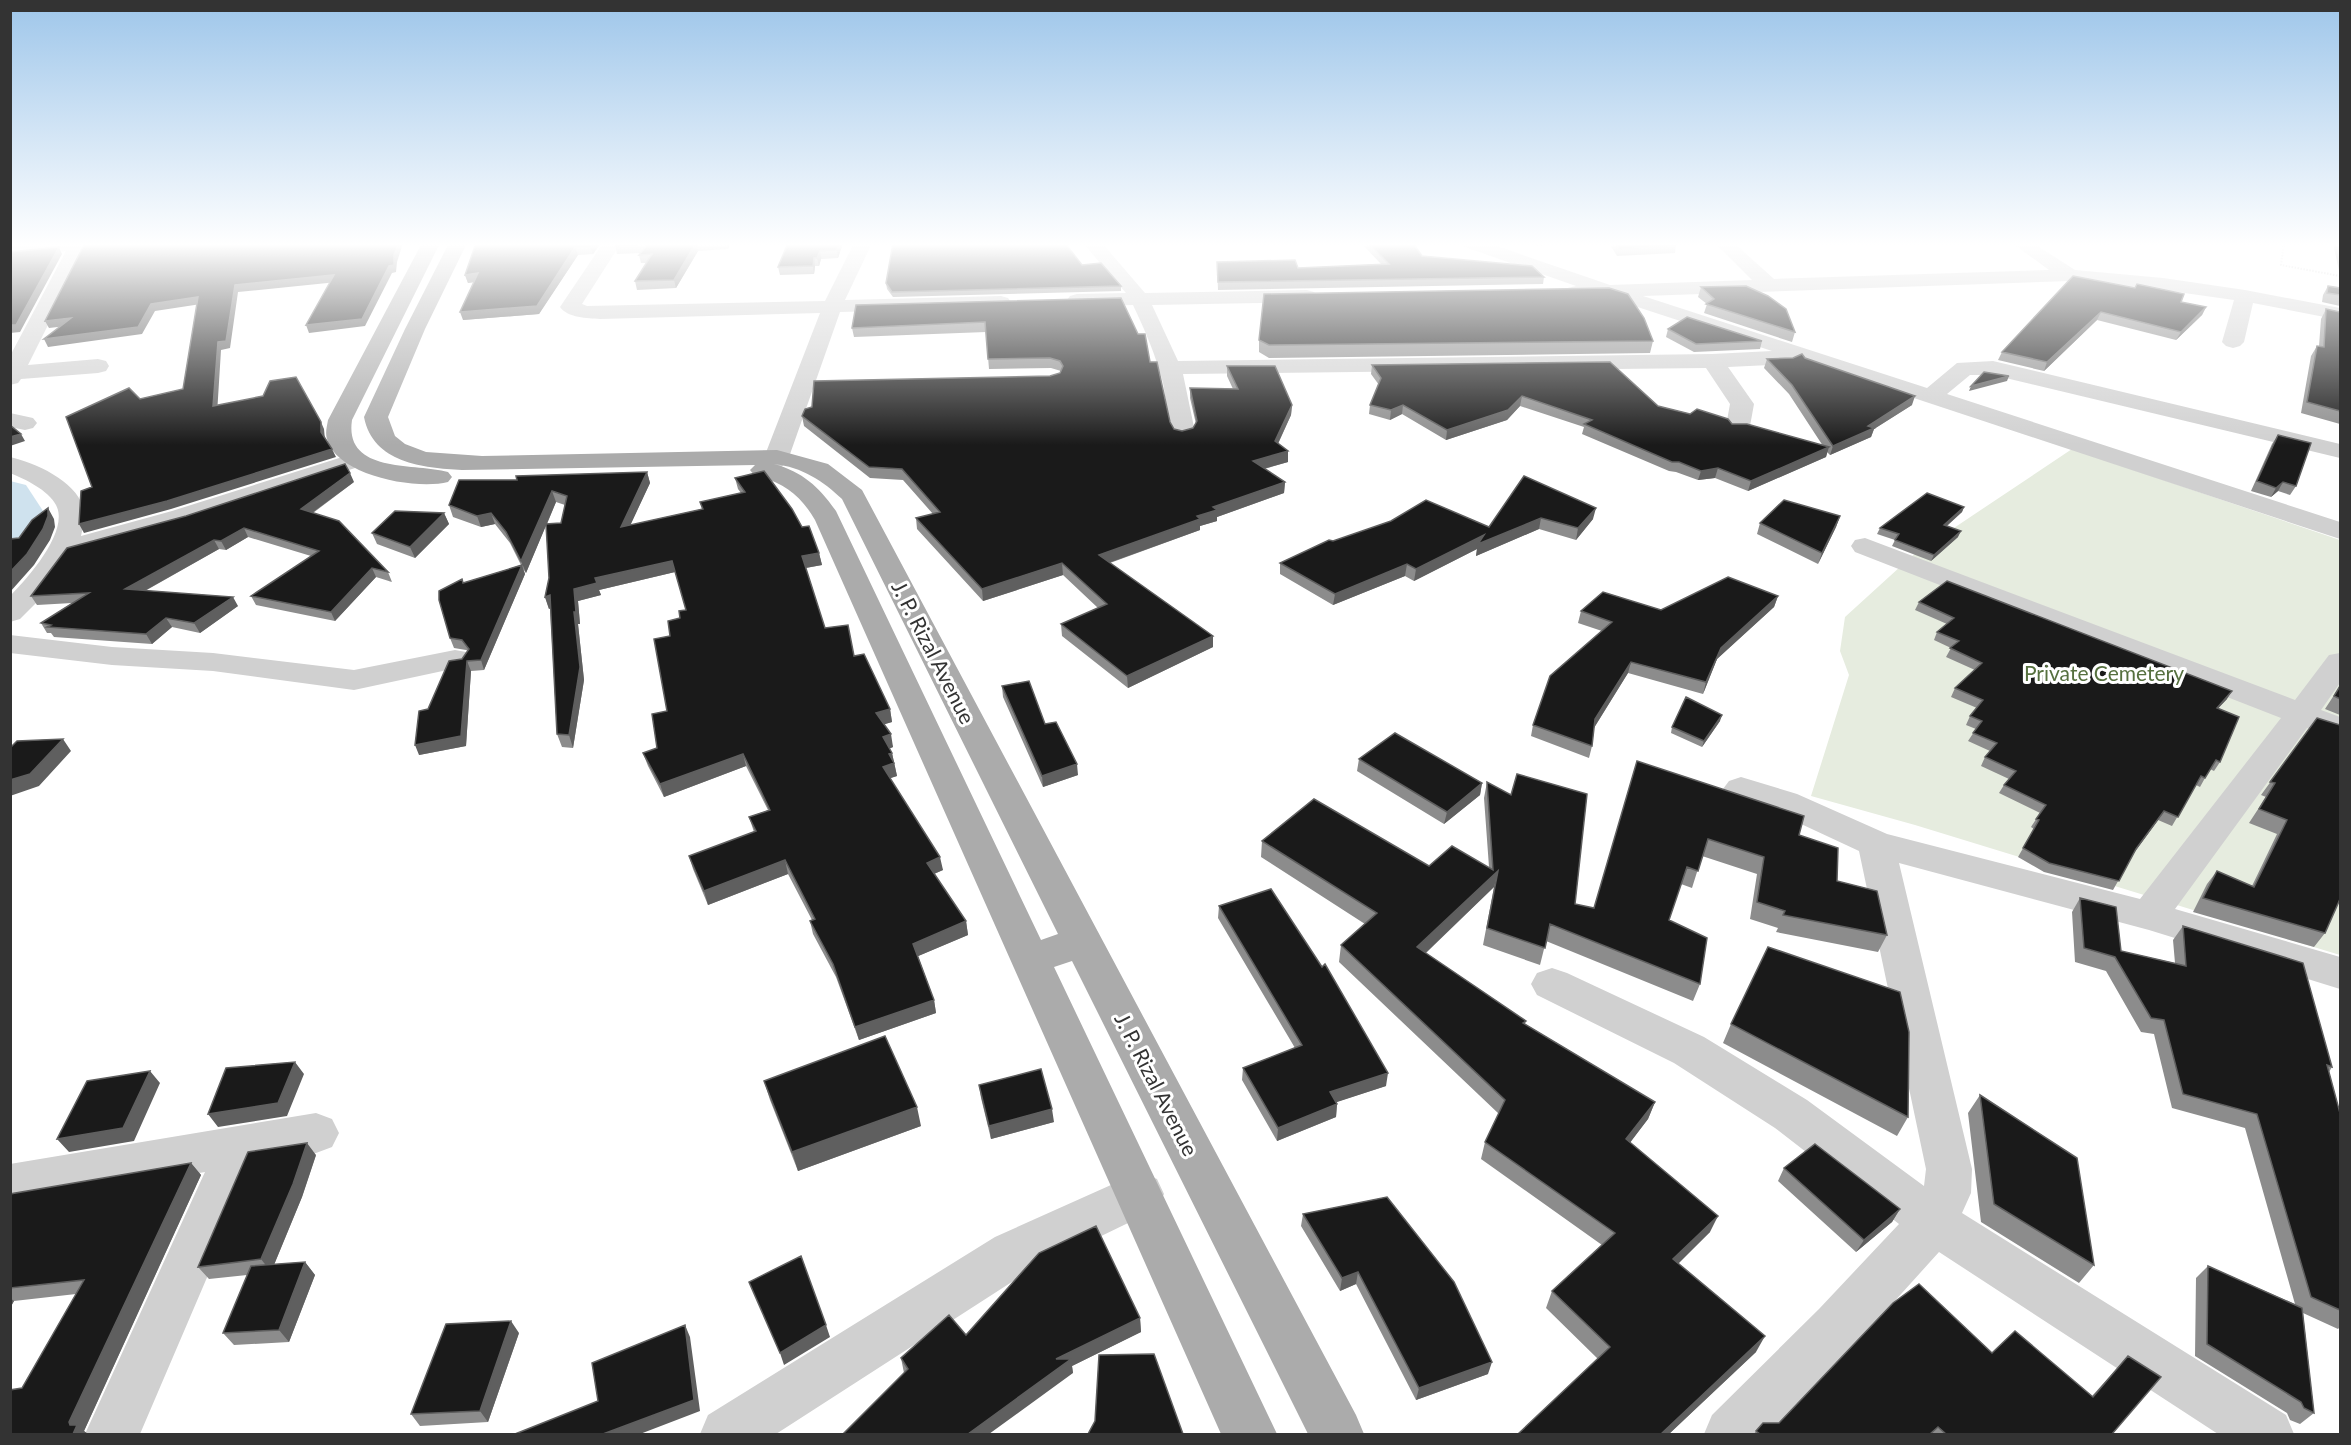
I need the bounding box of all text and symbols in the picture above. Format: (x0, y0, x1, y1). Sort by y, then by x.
street label: J. P. Rizal Avenue (887, 576, 981, 728)
park label: Private Cemetery (2024, 660, 2184, 685)
street label: J. P. Rizal Avenue (1110, 1008, 1204, 1160)

